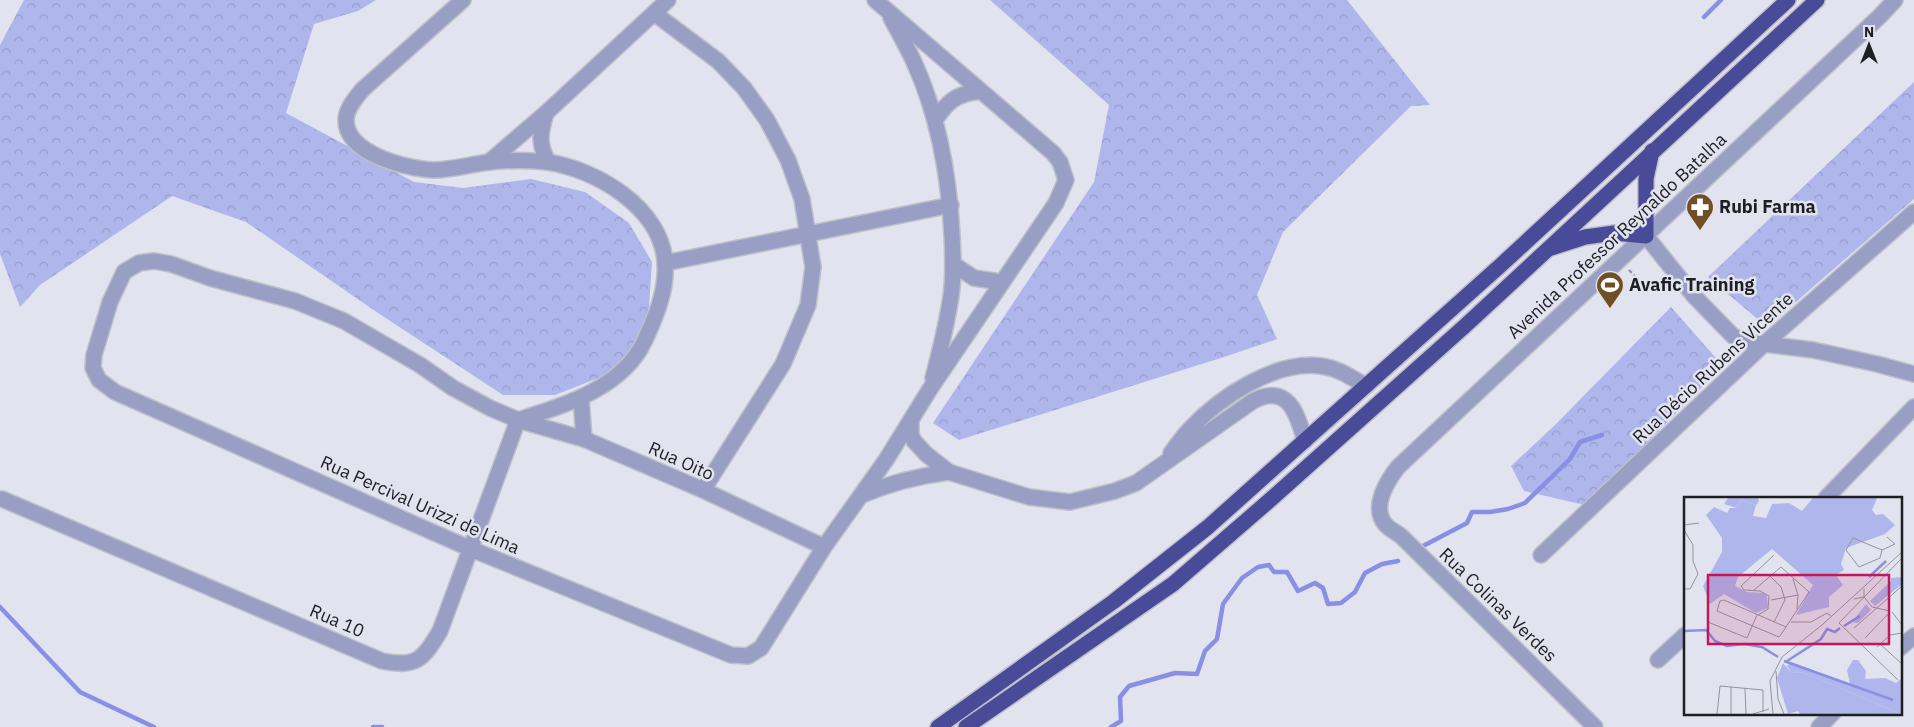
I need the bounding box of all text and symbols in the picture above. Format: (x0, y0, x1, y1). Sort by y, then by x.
north arrow (1844, 20, 1894, 70)
text: N (1864, 23, 1874, 41)
street label: Avenida Professor Reynaldo Batalha (1502, 128, 1731, 343)
pharmacy icon: Rubi Farma (1685, 192, 1715, 231)
place label: Rubi Farma (1719, 195, 1816, 218)
sports icon: Avafic Training (1595, 270, 1625, 309)
place label: Avafic Training (1629, 273, 1754, 296)
street label: Rua Décio Rubens Vicente (1628, 287, 1798, 448)
street label: Rua Oito (645, 436, 717, 485)
street label: Rua Percival Urizzi de Lima (317, 450, 524, 559)
inset map (1684, 497, 1902, 714)
street label: Rua Colinas Verdes (1435, 543, 1562, 667)
street label: Rua 10 (306, 599, 368, 642)

